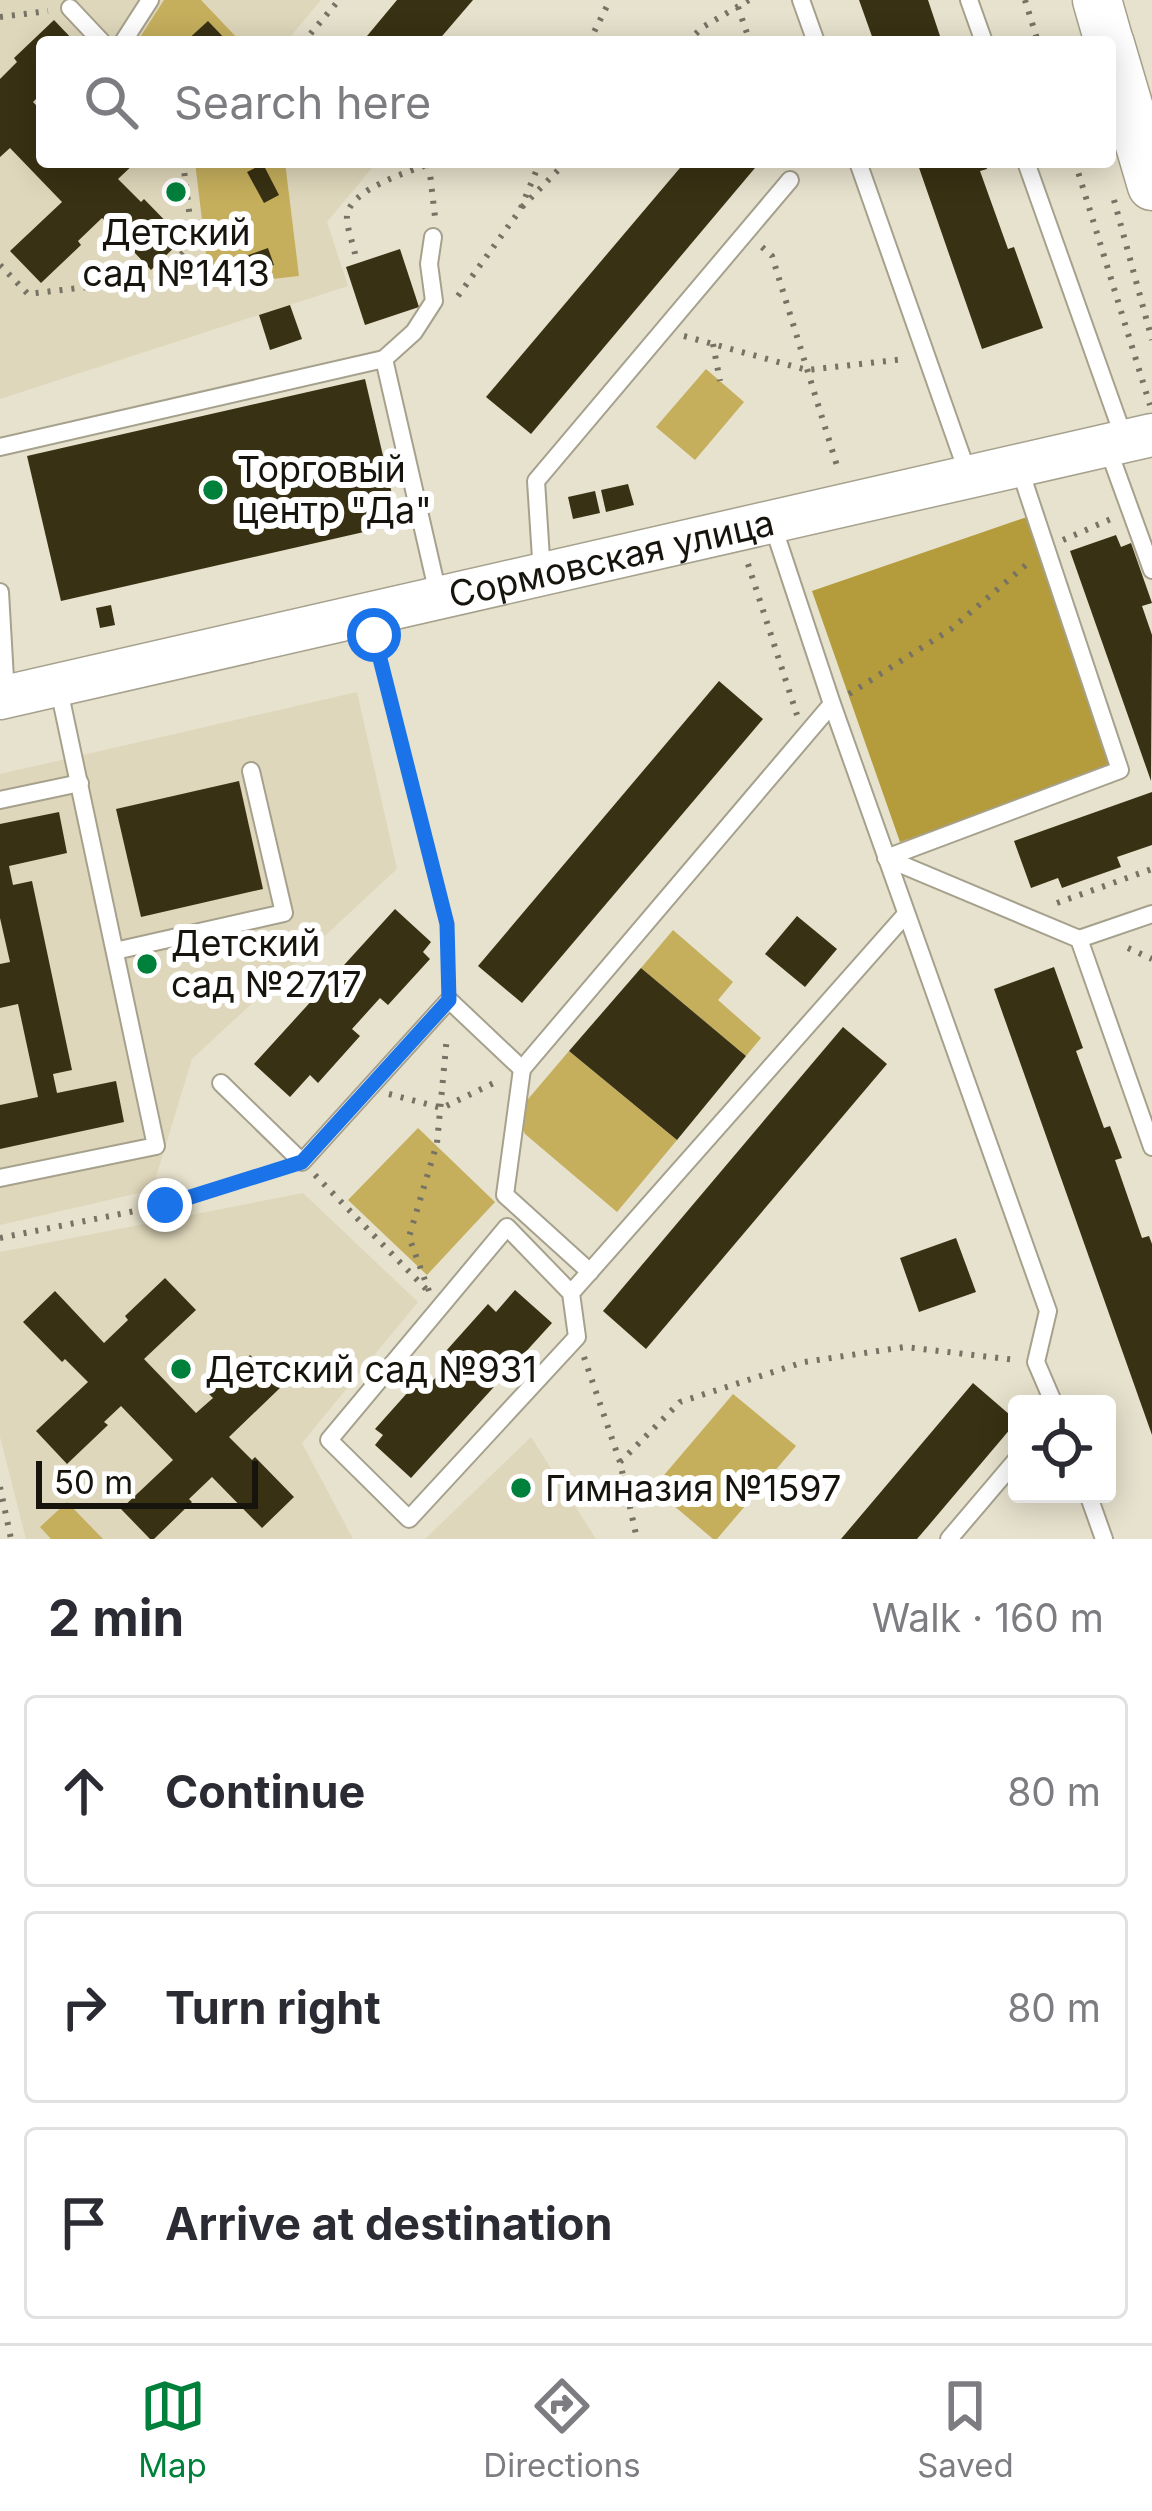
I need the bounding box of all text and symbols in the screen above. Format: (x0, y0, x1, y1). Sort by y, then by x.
search box (36, 36, 1116, 168)
icon: search (78, 69, 144, 135)
text: Search here (174, 75, 431, 130)
marker: Детский сад №1413 (163, 179, 189, 205)
place label: Детский сад №1413 (82, 210, 270, 295)
place label: Торговый центр "Да" (237, 447, 432, 532)
marker: Торговый центр "Да" (200, 477, 226, 503)
street label: Сормовская улица (444, 500, 778, 617)
route start (347, 608, 401, 662)
place label: Детский сад №2717 (171, 921, 362, 1006)
marker: Детский сад №2717 (134, 951, 160, 977)
route end (138, 1178, 192, 1232)
place label: Детский сад №931 (205, 1347, 537, 1391)
marker: Детский сад №931 (168, 1356, 194, 1382)
map controls (1008, 1395, 1116, 1503)
button: locate (1008, 1395, 1116, 1503)
scale bar (36, 1455, 258, 1508)
text: 50 m (54, 1462, 133, 1502)
place label: Гимназия №1597 (545, 1466, 841, 1510)
marker: Гимназия №1597 (508, 1475, 534, 1501)
text: 2 min (48, 1587, 184, 1648)
text: Walk · 160 m (872, 1594, 1104, 1641)
icon: ahead (51, 1758, 117, 1824)
text: Continue (165, 1764, 365, 1819)
text: 80 m (1007, 1768, 1101, 1815)
icon: right (51, 1974, 117, 2040)
text: Turn right (165, 1980, 381, 2035)
text: 80 m (1007, 1984, 1101, 2031)
icon: arrive (51, 2190, 117, 2256)
text: Arrive at destination (165, 2196, 612, 2251)
tab: Map (138, 2373, 207, 2485)
tab: Directions (483, 2373, 641, 2485)
tab: Saved (917, 2373, 1014, 2485)

